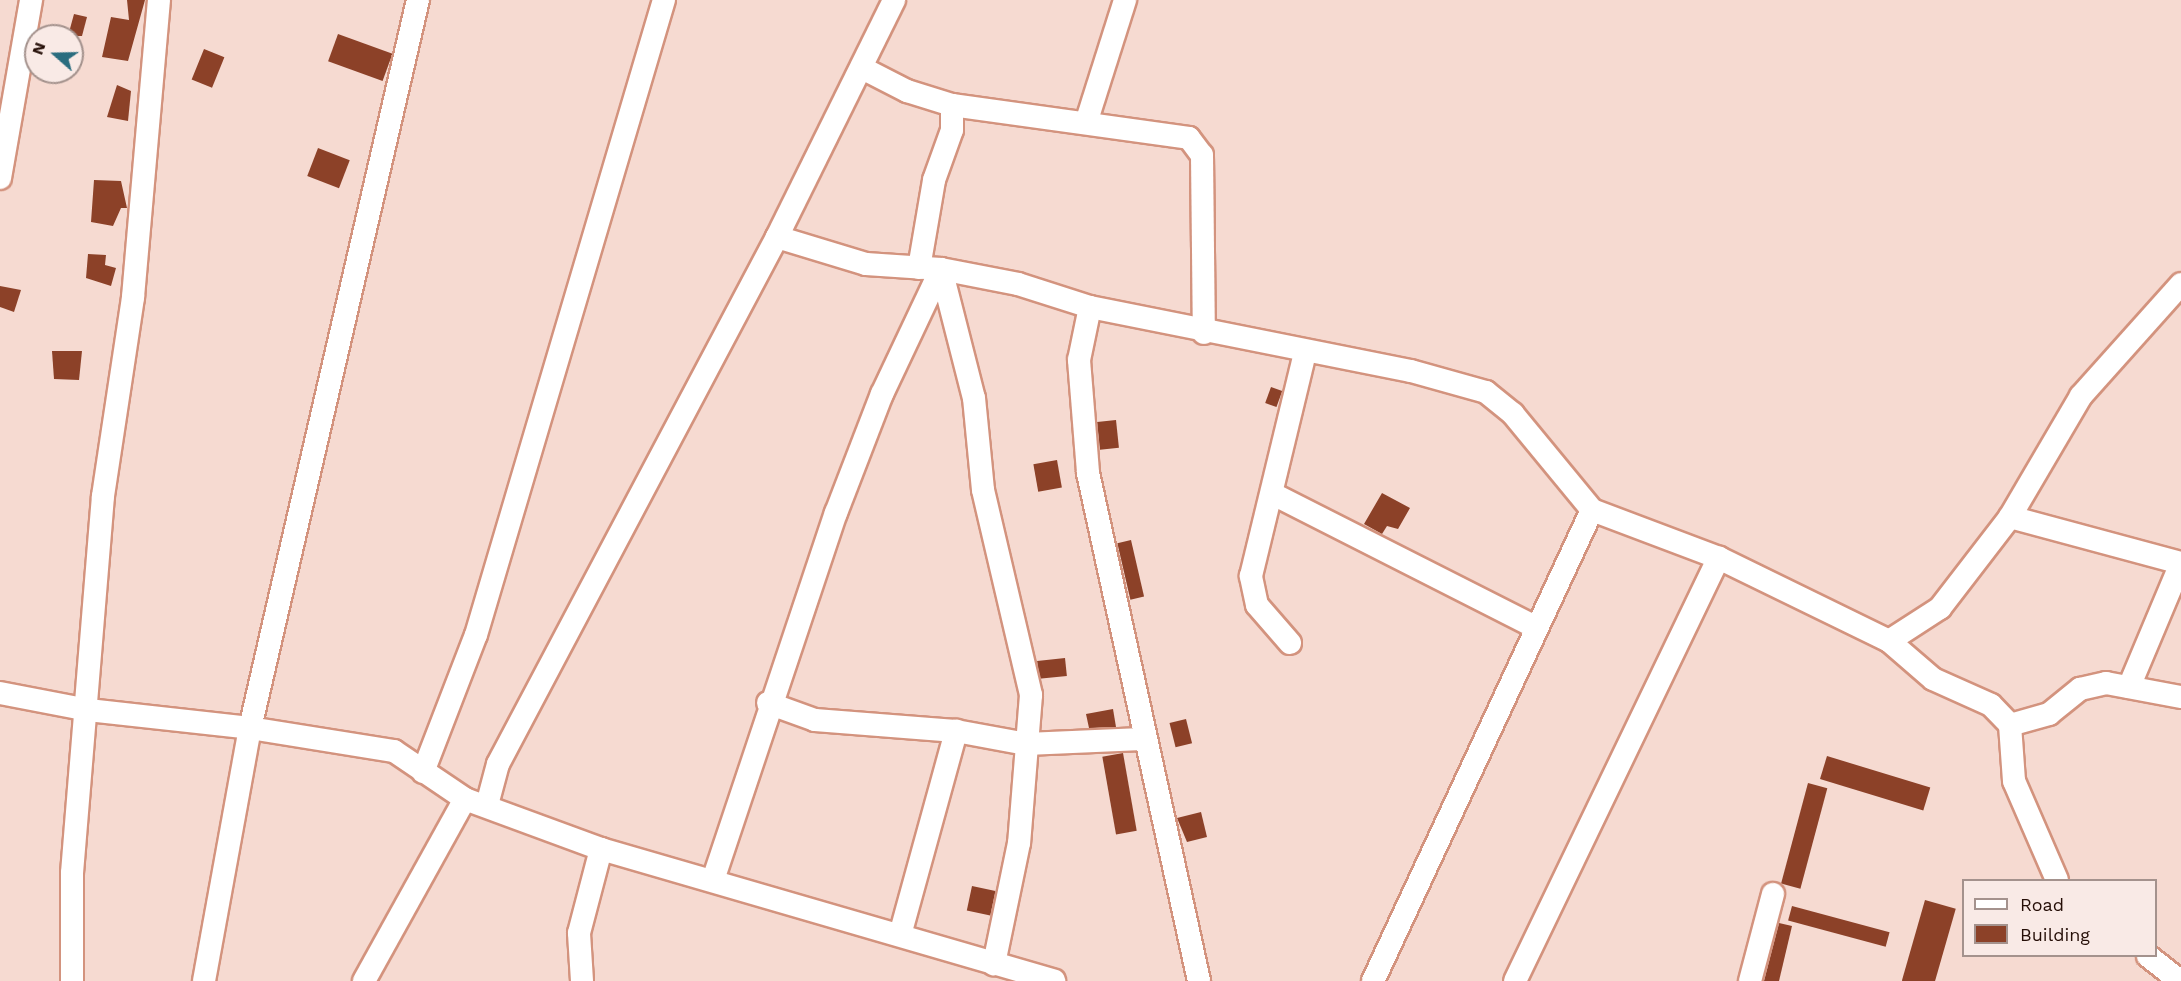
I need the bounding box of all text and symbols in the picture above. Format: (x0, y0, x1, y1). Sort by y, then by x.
north arrow (24, 24, 84, 84)
text: N (28, 40, 49, 57)
legend (1962, 879, 2157, 957)
text: Road (2020, 894, 2064, 915)
text: Building (2020, 924, 2090, 945)

